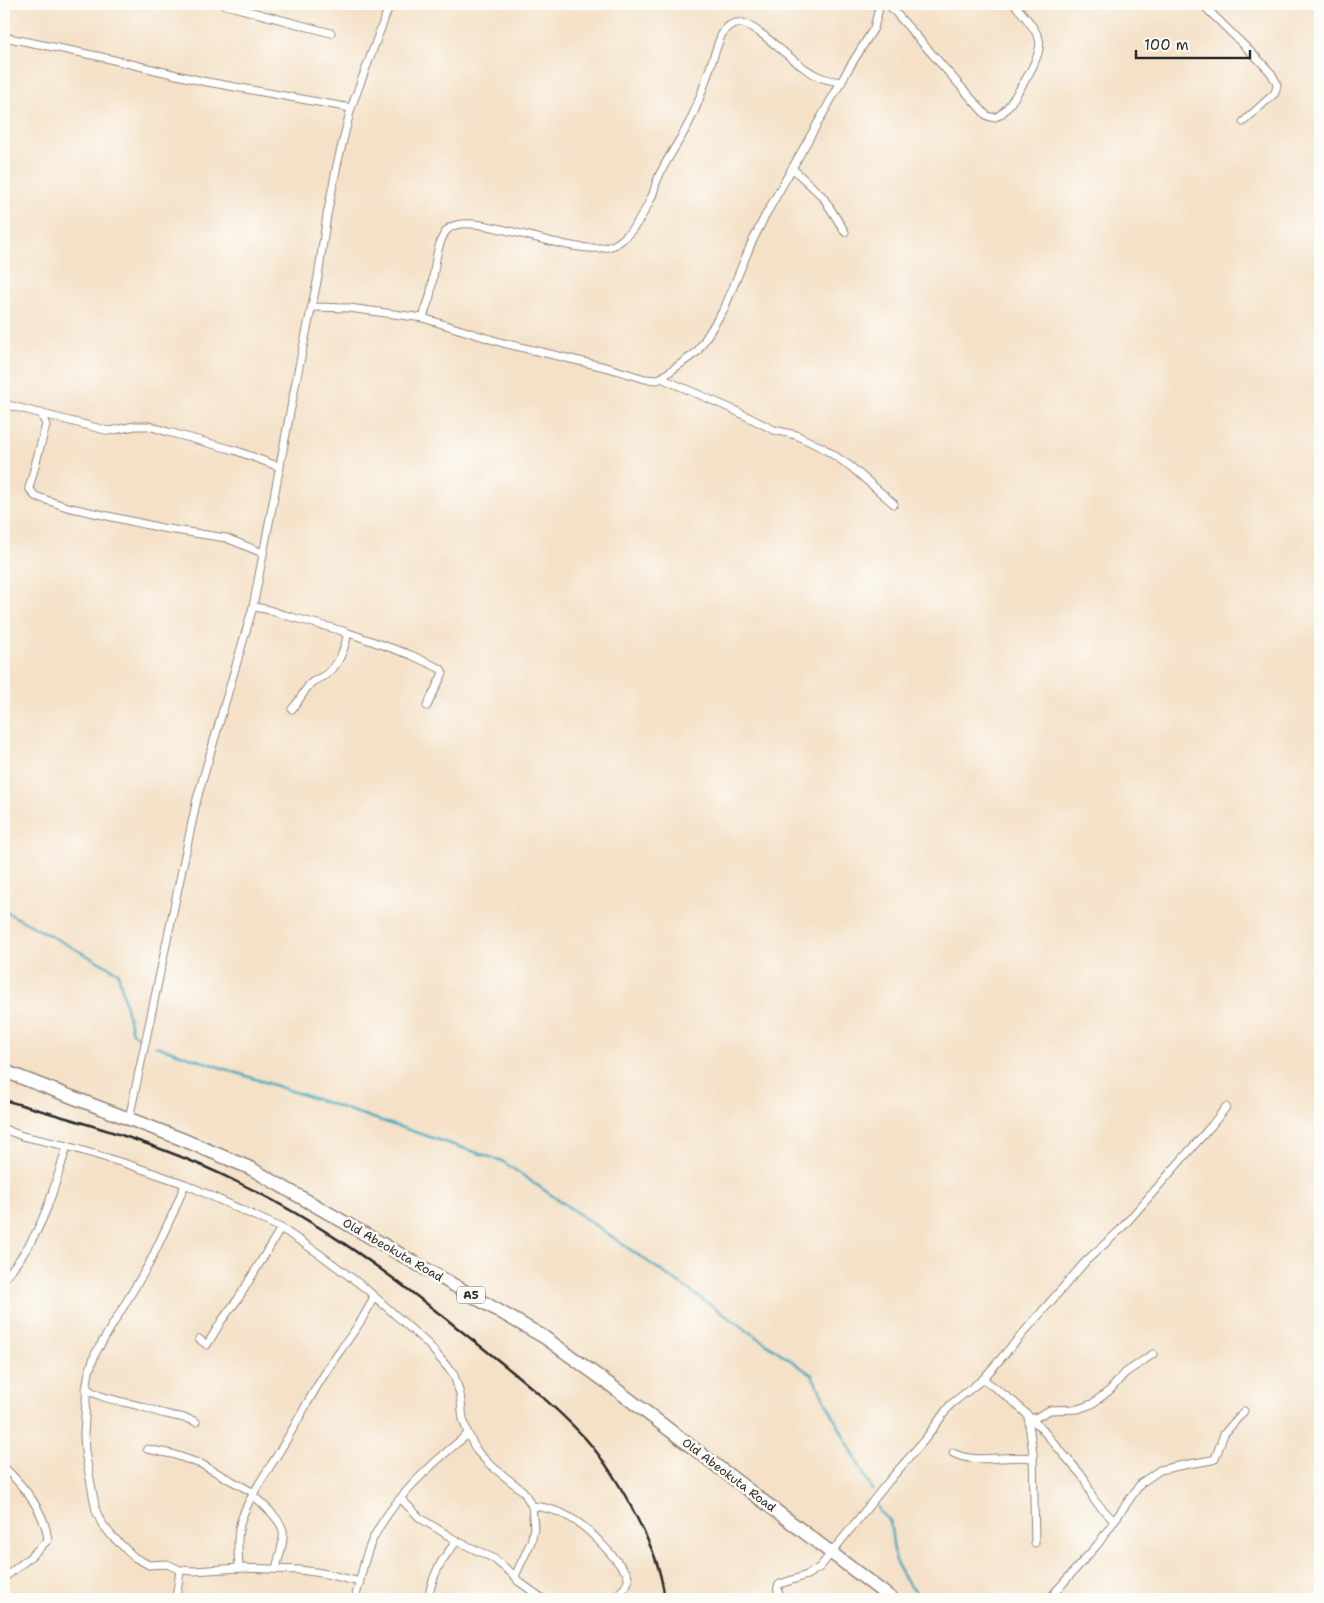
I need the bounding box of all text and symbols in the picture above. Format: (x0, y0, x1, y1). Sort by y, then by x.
scale bar (1136, 28, 1250, 60)
text: 100 m (1144, 35, 1189, 55)
street label: Old Abeokuta Road (340, 1215, 447, 1286)
road number: A5 (457, 1286, 485, 1304)
street label: Old Abeokuta Road (679, 1434, 779, 1516)

